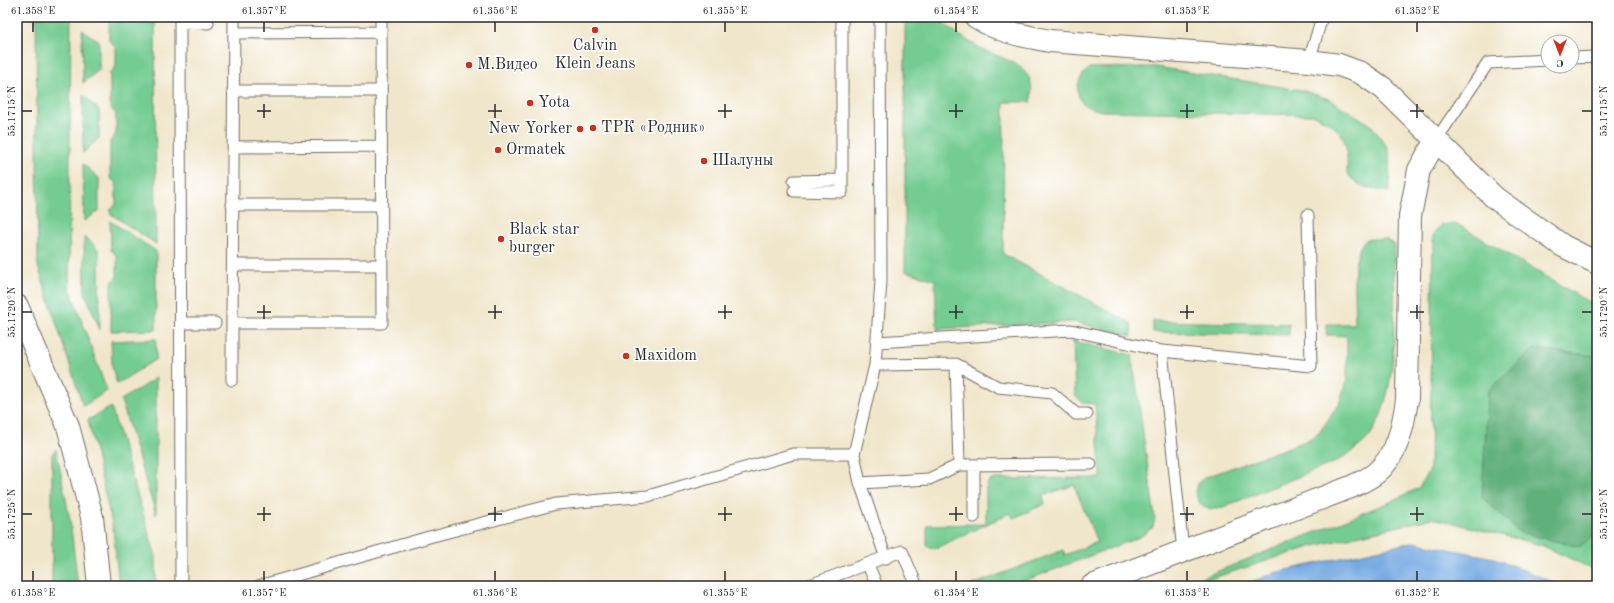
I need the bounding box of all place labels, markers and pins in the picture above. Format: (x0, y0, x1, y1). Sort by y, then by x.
marker: Calvin Klein Jeans (590, 25, 600, 35)
place label: Calvin Klein Jeans (555, 38, 635, 72)
place label: М.Видео (477, 57, 538, 73)
marker: М.Видео (464, 60, 474, 70)
place label: Yota (538, 95, 570, 111)
marker: Yota (525, 98, 535, 108)
place label: ТРК «Родник» (601, 120, 706, 136)
place label: New Yorker (488, 121, 572, 137)
marker: ТРК «Родник» (588, 123, 598, 133)
marker: New Yorker (575, 124, 585, 134)
place label: Ormatek (506, 142, 566, 158)
marker: Ormatek (493, 145, 503, 155)
place label: Шалуны (712, 153, 773, 169)
marker: Шалуны (699, 156, 709, 166)
place label: Black star burger (509, 222, 579, 256)
marker: Black star burger (496, 234, 506, 244)
place label: Maxidom (634, 348, 697, 364)
marker: Maxidom (621, 351, 631, 361)

